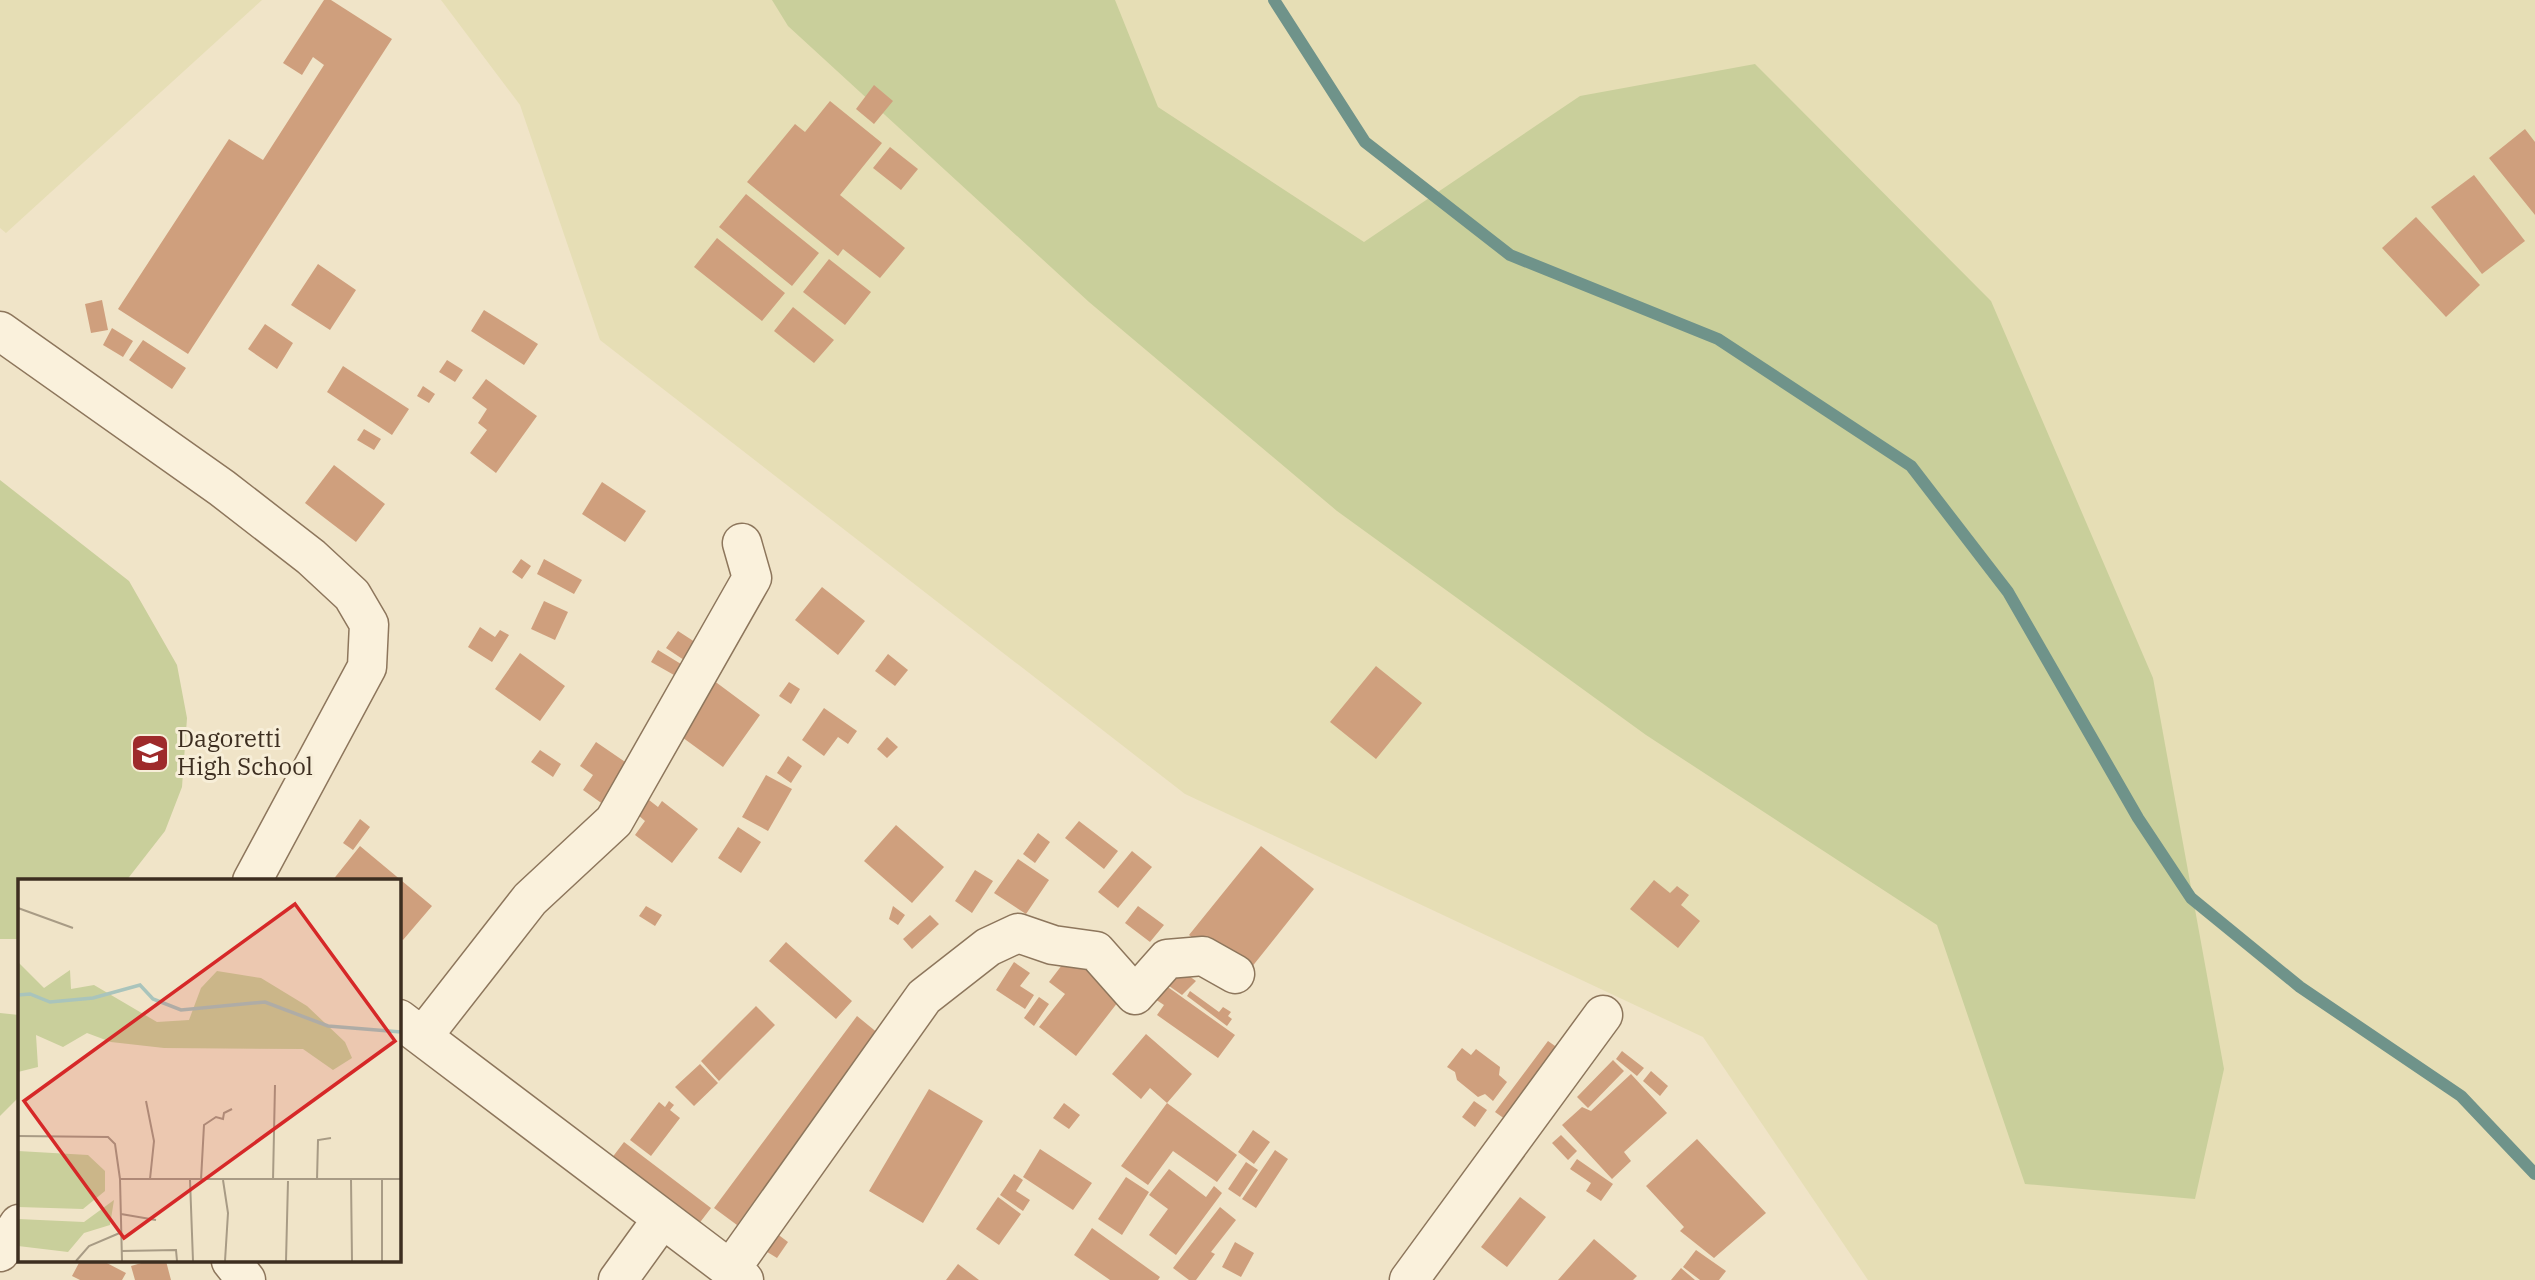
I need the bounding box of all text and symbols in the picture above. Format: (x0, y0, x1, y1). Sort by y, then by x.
place label: Dagoretti High School (177, 722, 313, 782)
school or university icon: Dagoretti High School (129, 732, 171, 774)
inset map (18, 879, 401, 1262)

